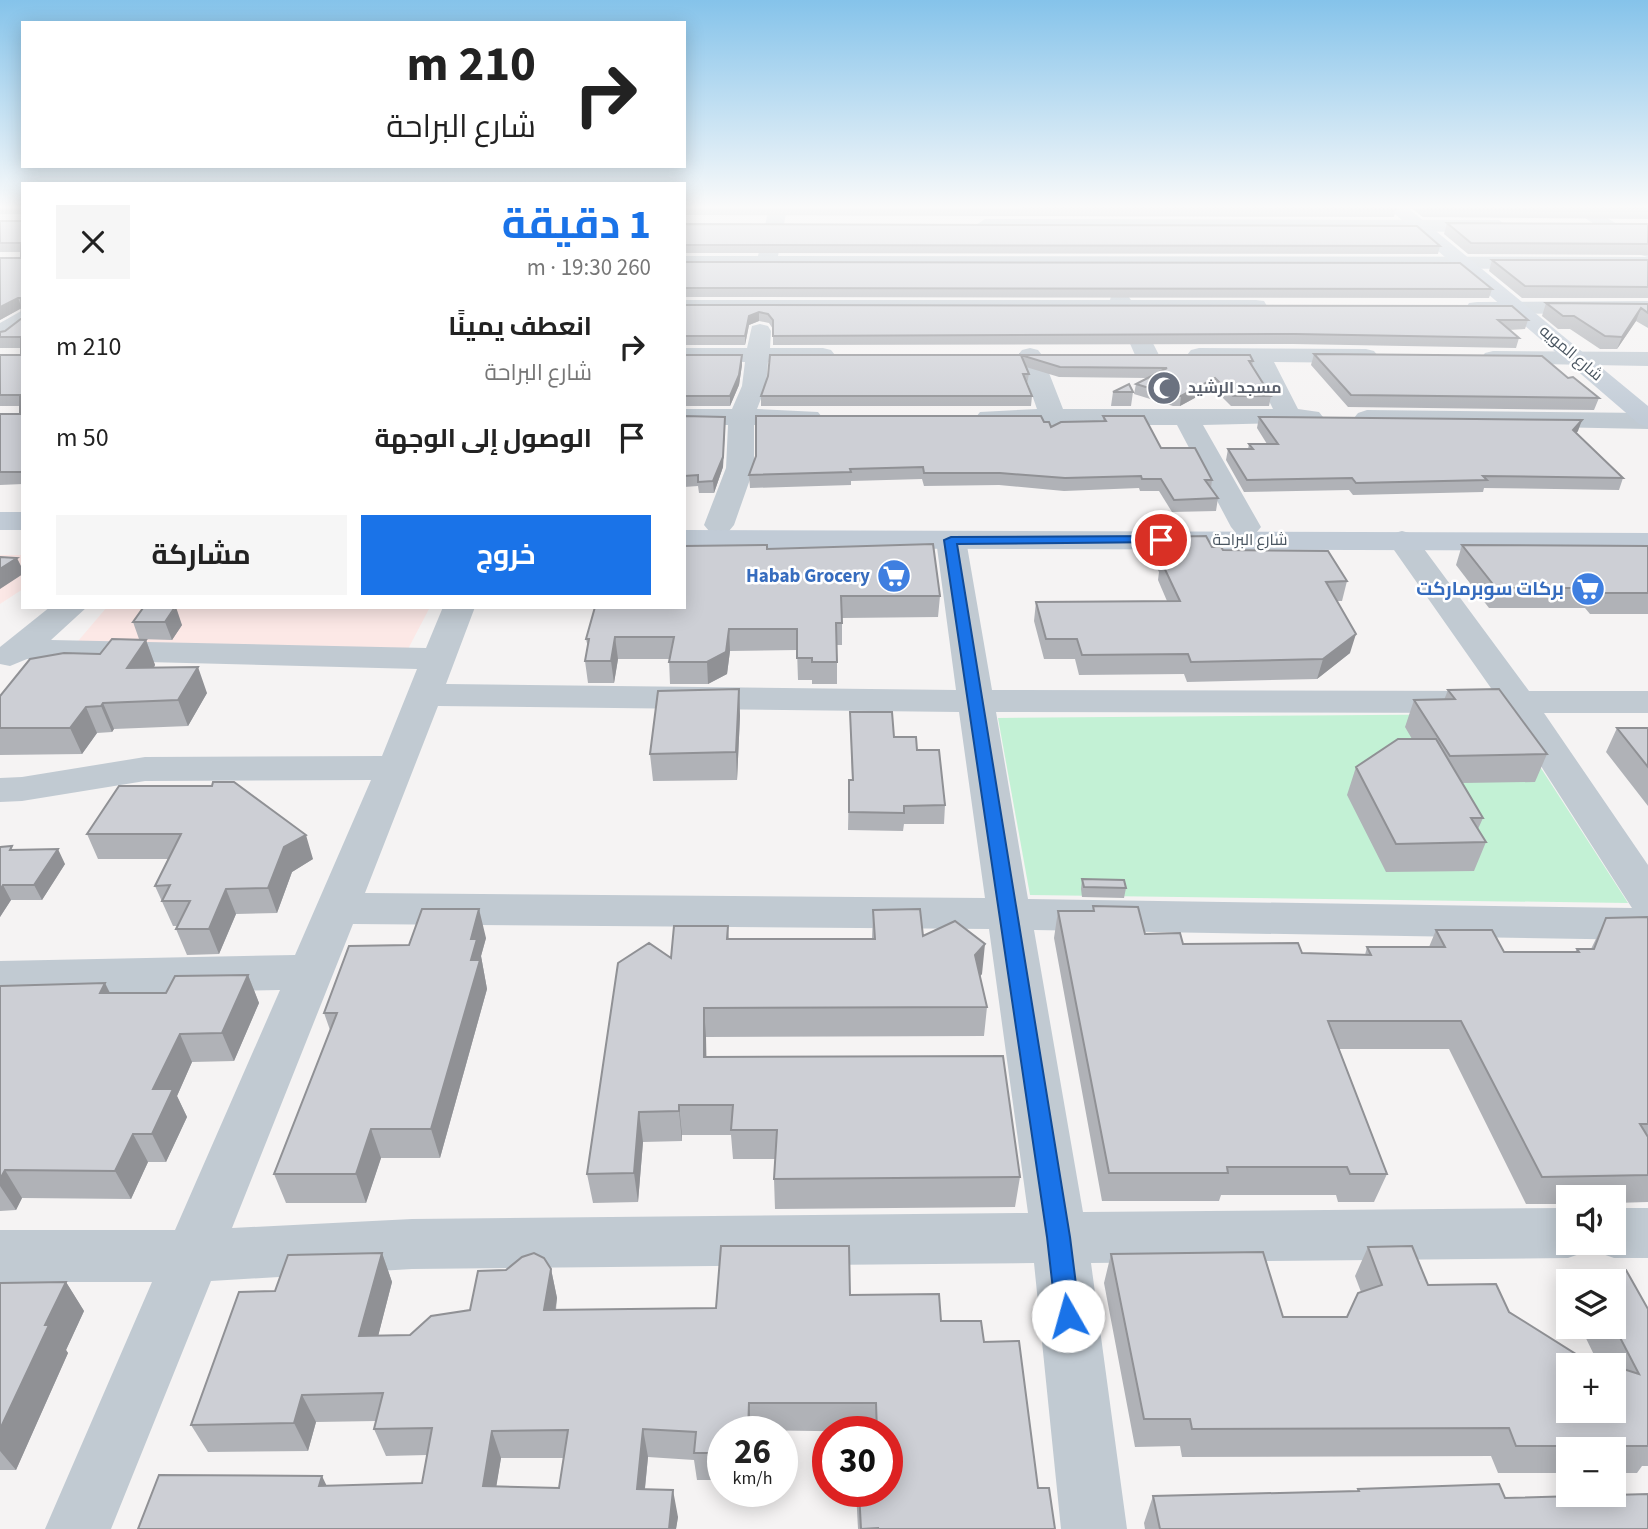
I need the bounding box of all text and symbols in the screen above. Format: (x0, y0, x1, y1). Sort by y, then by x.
text: 210 m (407, 30, 536, 100)
icon: right (560, 49, 651, 140)
text: شارع البراحة (386, 104, 536, 150)
text: 1 دقيقة (502, 195, 651, 255)
button: close (56, 205, 130, 279)
text: 260 m · 19:30 (527, 251, 651, 284)
text: انعطف يمينًا (448, 308, 592, 345)
street label: شارع المويه (1535, 320, 1607, 386)
text: 210 m (56, 328, 122, 365)
icon: right (613, 328, 651, 366)
text: شارع البراحة (484, 356, 592, 389)
mosque icon: مسجد الرشيد (1145, 369, 1183, 407)
place label: مسجد الرشيد (1188, 377, 1282, 399)
text: 50 m (56, 419, 109, 456)
icon: arrive (613, 419, 651, 457)
text: الوصول إلى الوجهة (374, 420, 592, 457)
pin (1131, 510, 1191, 570)
button: مشاركة (56, 515, 347, 595)
button: خروج (361, 515, 651, 595)
icon: arrive (1142, 521, 1180, 559)
street label: شارع البراحة (1213, 529, 1287, 551)
supermarket icon: Habab Grocery (875, 557, 913, 595)
place label: Habab Grocery (746, 563, 870, 590)
supermarket icon: بركات سوبرماركت (1569, 570, 1607, 608)
place label: بركات سوبرماركت (1416, 576, 1564, 603)
map controls (1556, 1185, 1626, 1507)
button: sound (1556, 1185, 1626, 1255)
button: layers (1556, 1269, 1626, 1339)
position arrow (1031, 1279, 1105, 1353)
button: + (1556, 1353, 1626, 1423)
speed limit sign: 30 (812, 1416, 903, 1507)
text: 26 (734, 1427, 771, 1477)
button: − (1556, 1437, 1626, 1507)
text: km/h (733, 1466, 772, 1491)

